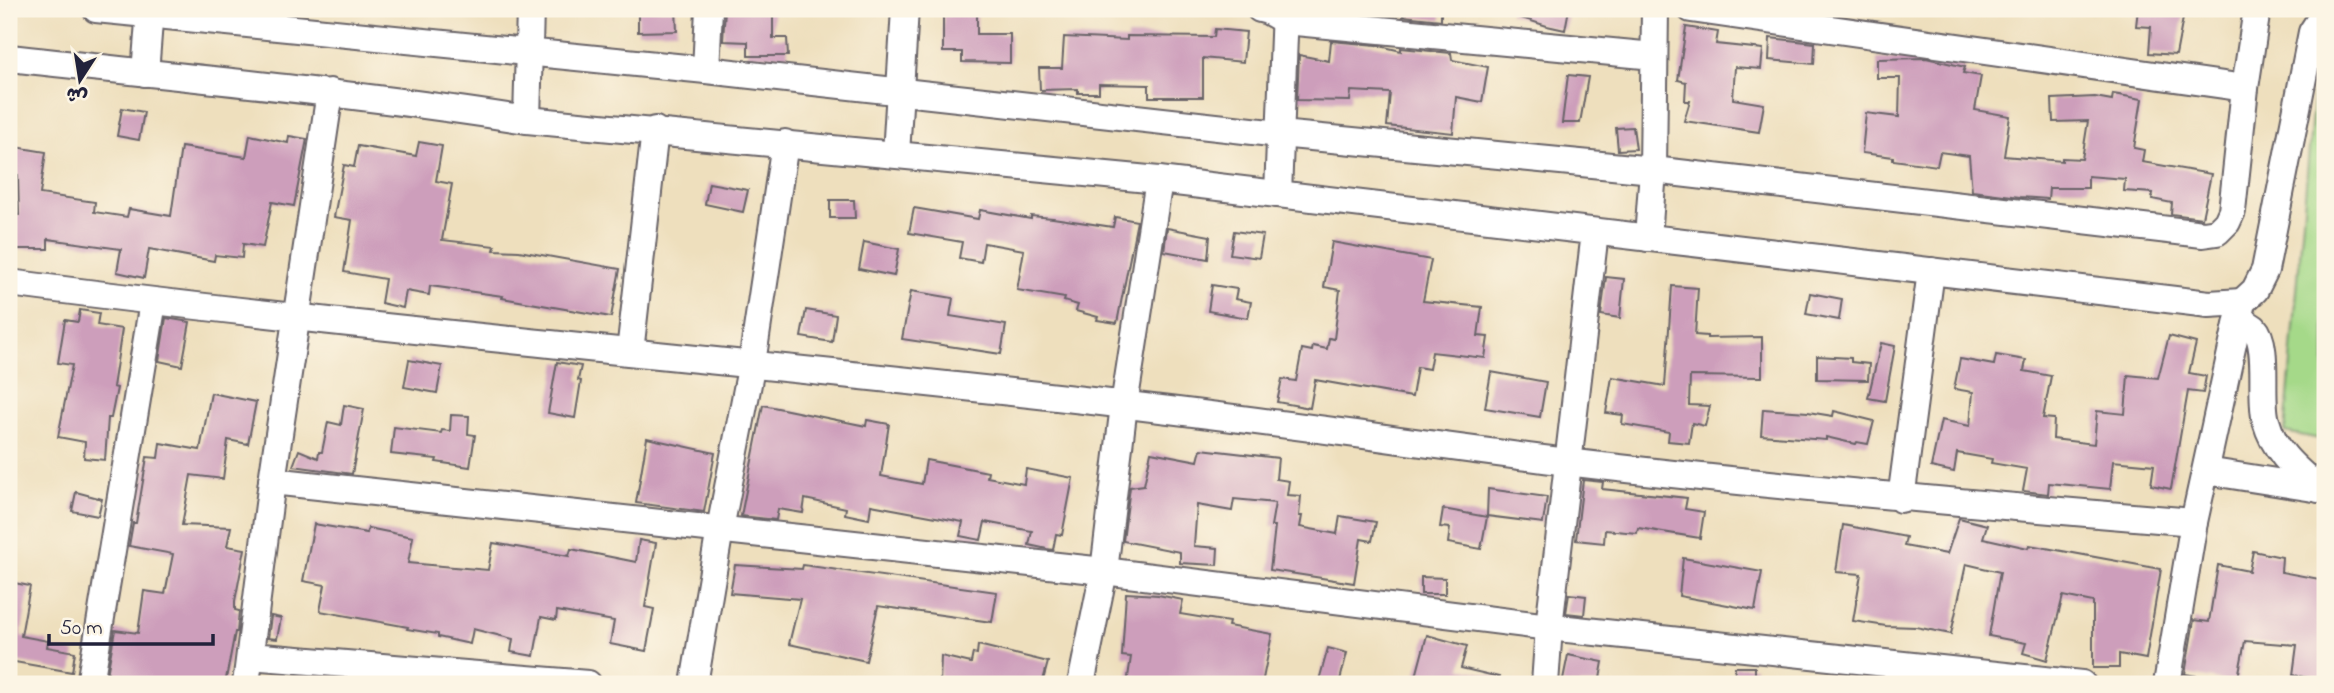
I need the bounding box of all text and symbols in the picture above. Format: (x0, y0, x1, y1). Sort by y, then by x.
north arrow (46, 46, 116, 116)
text: ش (64, 79, 90, 110)
scale bar (49, 602, 214, 646)
text: 50 m (60, 614, 103, 644)

